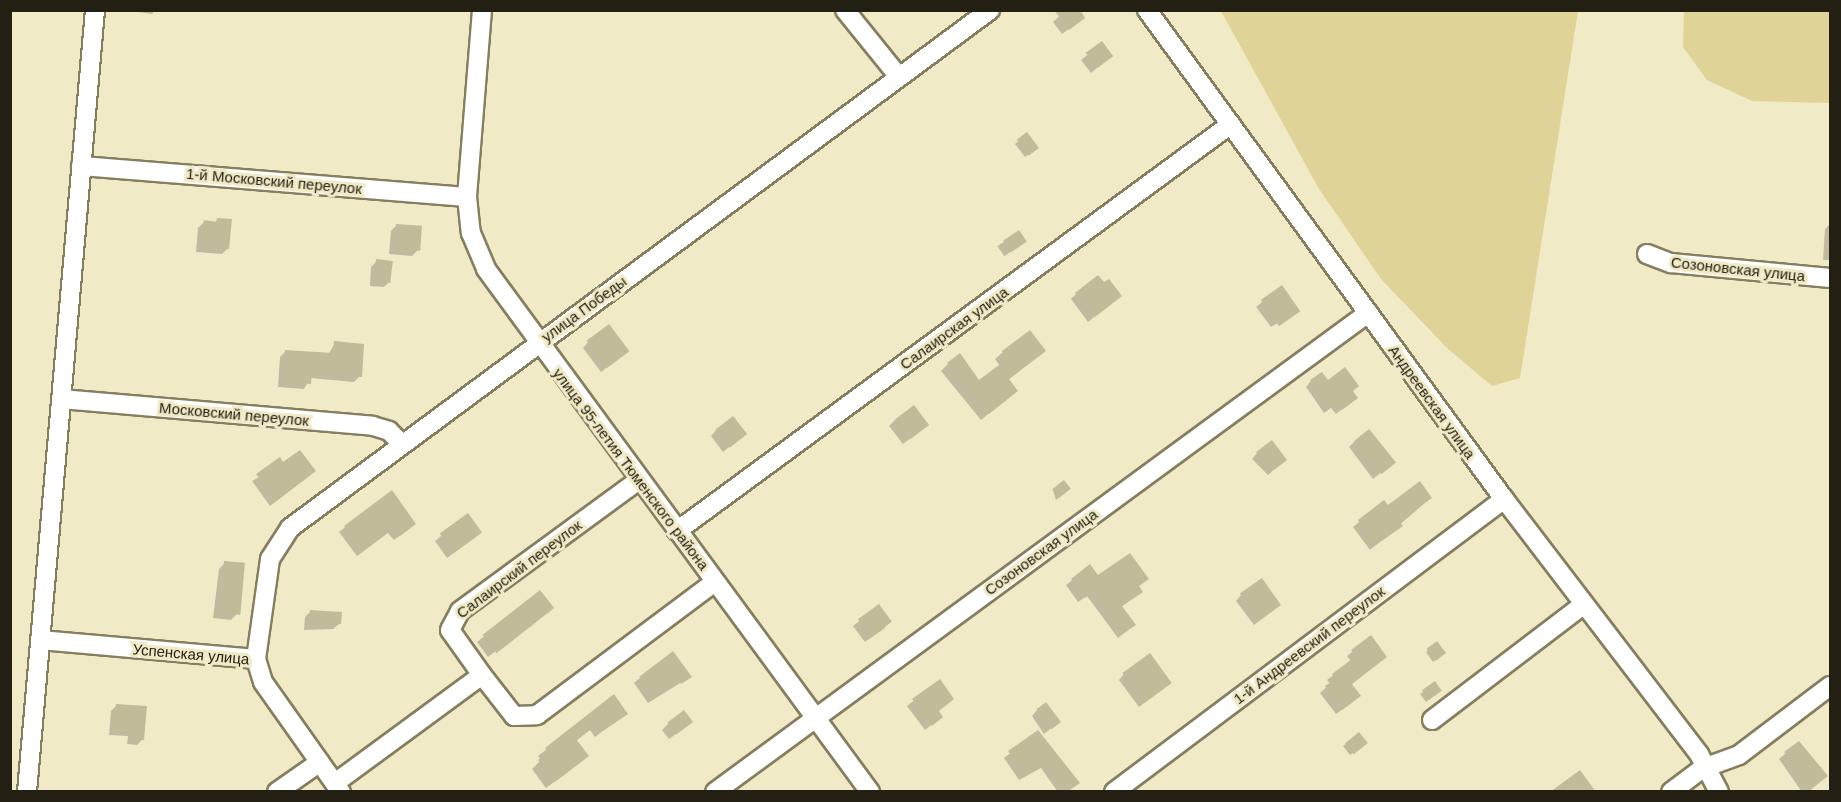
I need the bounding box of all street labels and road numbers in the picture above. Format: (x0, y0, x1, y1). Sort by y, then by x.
street label: 1-й Московский переулок (185, 164, 363, 198)
street label: Созоновская улица (1670, 253, 1806, 285)
street label: улица Победы (538, 272, 630, 346)
street label: Салаирская улица (896, 283, 1012, 373)
street label: Андреевская улица (1385, 342, 1479, 462)
street label: улица 95-летия Тюменского района (549, 365, 713, 573)
street label: Московский переулок (158, 398, 310, 430)
street label: Созоновская улица (981, 505, 1101, 599)
street label: Салаирский переулок (453, 516, 585, 622)
street label: 1-й Андреевский переулок (1230, 582, 1388, 708)
street label: Успенская улица (132, 640, 250, 668)

